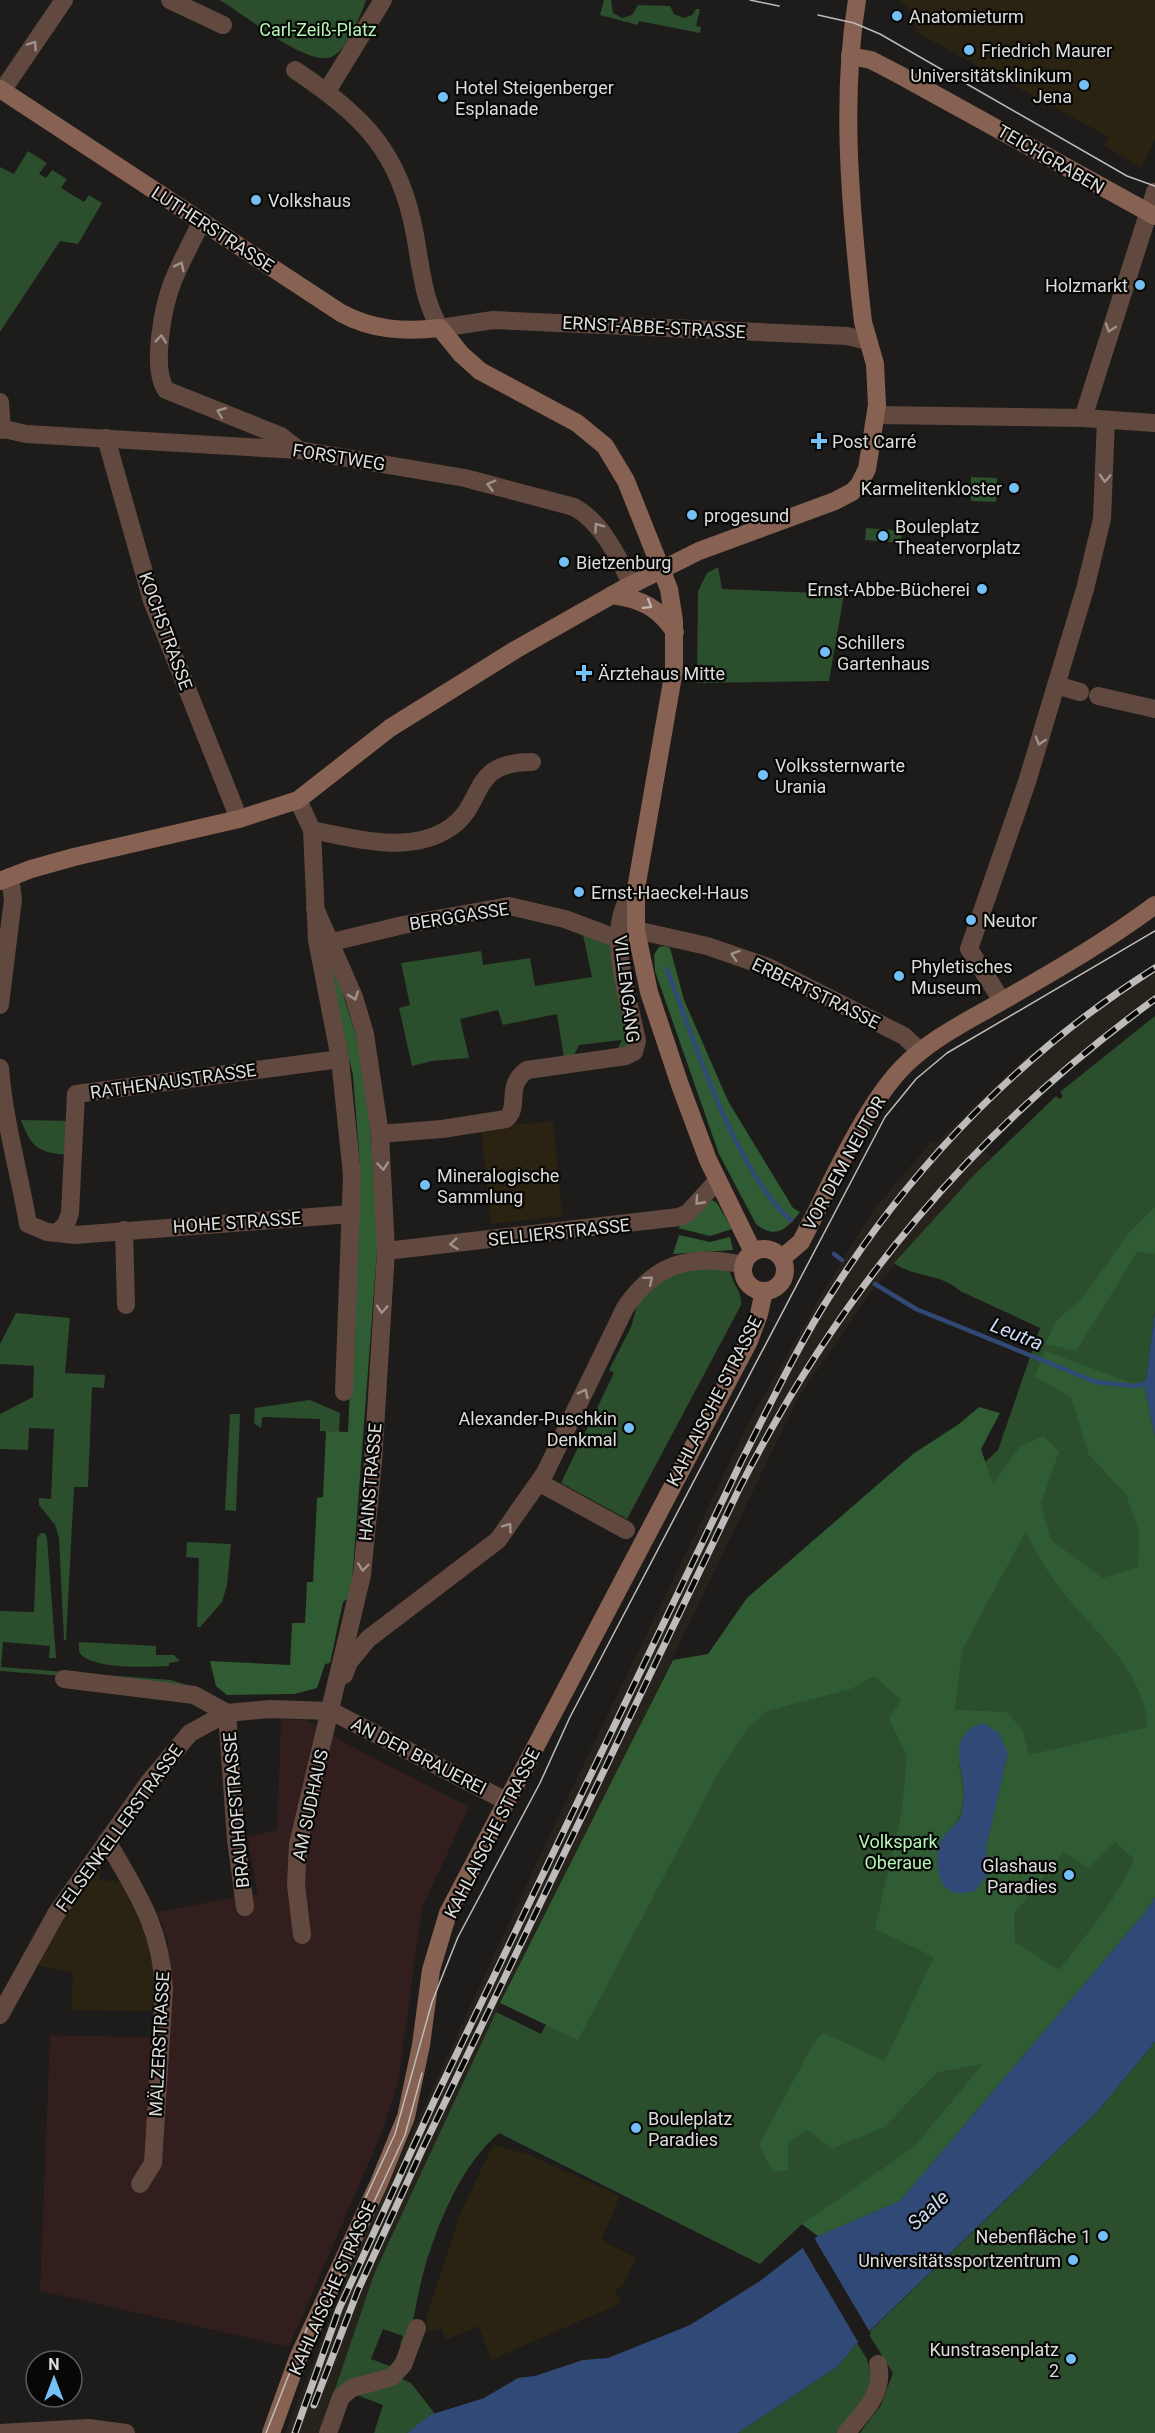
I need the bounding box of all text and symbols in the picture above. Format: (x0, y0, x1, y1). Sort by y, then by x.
place label: Anatomieturm (909, 6, 1024, 27)
marker: Anatomieturm (890, 9, 904, 23)
park label: Carl-Zeiß-Platz (259, 19, 377, 40)
place label: Friedrich Maurer (981, 40, 1112, 61)
one-way arrow (26, 41, 37, 52)
marker: Friedrich Maurer (962, 43, 976, 57)
place label: Universitätsklinikum Jena (910, 65, 1072, 107)
place label: Hotel Steigenberger Esplanade (455, 77, 614, 119)
marker: Universitätsklinikum Jena (1077, 78, 1091, 92)
marker: Hotel Steigenberger Esplanade (436, 90, 450, 104)
street label: TEICHGRABEN (994, 120, 1108, 198)
street label: LUTHERSTRASSE (148, 182, 278, 276)
place label: Volkshaus (268, 190, 351, 211)
marker: Volkshaus (249, 193, 263, 207)
one-way arrow (173, 262, 185, 273)
place label: Holzmarkt (1045, 275, 1128, 296)
marker: Holzmarkt (1133, 278, 1147, 292)
street label: ERNST-ABBE-STRASSE (562, 312, 746, 342)
one-way arrow (1105, 322, 1117, 333)
one-way arrow (154, 335, 167, 344)
one-way arrow (216, 407, 227, 419)
place label: Post Carré (832, 431, 916, 452)
marker: Post Carré (810, 432, 828, 450)
street label: FORSTWEG (291, 439, 387, 475)
one-way arrow (1098, 474, 1111, 483)
place label: Karmelitenkloster (861, 478, 1002, 499)
one-way arrow (486, 479, 496, 492)
marker: Karmelitenkloster (1007, 481, 1021, 495)
place label: progesund (704, 505, 789, 526)
marker: progesund (685, 508, 699, 522)
place label: Bouleplatz Theatervorplatz (895, 516, 1021, 558)
one-way arrow (594, 523, 605, 534)
marker: Bouleplatz Theatervorplatz (876, 529, 890, 543)
place label: Bietzenburg (576, 552, 671, 573)
marker: Bietzenburg (557, 555, 571, 569)
street label: KOCHSTRASSE (135, 569, 197, 693)
place label: Ernst-Abbe-Bücherei (807, 579, 970, 600)
marker: Ernst-Abbe-Bücherei (975, 582, 989, 596)
one-way arrow (642, 598, 653, 609)
place label: Schillers Gartenhaus (837, 632, 930, 674)
marker: Schillers Gartenhaus (818, 645, 832, 659)
place label: Ärztehaus Mitte (598, 663, 725, 684)
marker: Ärztehaus Mitte (575, 664, 593, 682)
one-way arrow (1035, 735, 1047, 746)
place label: Volkssternwarte Urania (775, 755, 905, 797)
marker: Volkssternwarte Urania (756, 768, 770, 782)
place label: Ernst-Haeckel-Haus (591, 882, 749, 903)
marker: Ernst-Haeckel-Haus (572, 885, 586, 899)
street label: BERGGASSE (408, 898, 510, 934)
place label: Neutor (983, 910, 1037, 931)
marker: Neutor (964, 913, 978, 927)
street label: VILLENGANG (610, 934, 644, 1044)
one-way arrow (730, 949, 741, 962)
street label: ERBERTSTRASSE (749, 953, 883, 1033)
place label: Phyletisches Museum (911, 956, 1012, 998)
marker: Phyletisches Museum (892, 969, 906, 983)
one-way arrow (346, 991, 359, 1001)
street label: RATHENAUSTRASSE (89, 1059, 257, 1103)
street label: VOR DEM NEUTOR (798, 1092, 890, 1234)
one-way arrow (376, 1161, 389, 1170)
place label: Mineralogische Sammlung (437, 1165, 559, 1207)
marker: Mineralogische Sammlung (418, 1178, 432, 1192)
one-way arrow (695, 1194, 706, 1205)
street label: HOHE STRASSE (172, 1207, 302, 1237)
street label: SELLIERSTRASSE (487, 1214, 631, 1250)
one-way arrow (449, 1237, 458, 1249)
one-way arrow (642, 1276, 653, 1287)
one-way arrow (376, 1305, 389, 1314)
street label: KAHLAISCHE STRASSE (662, 1312, 766, 1490)
water label: Leutra (987, 1313, 1047, 1355)
one-way arrow (576, 1388, 588, 1399)
place label: Alexander-Puschkin Denkmal (459, 1408, 617, 1450)
marker: Alexander-Puschkin Denkmal (622, 1421, 636, 1435)
street label: HAINSTRASSE (354, 1422, 386, 1542)
one-way arrow (500, 1522, 511, 1533)
one-way arrow (357, 1562, 369, 1571)
street label: AN DER BRAUEREI (348, 1713, 490, 1799)
street label: BRAUHOFSTRASSE (219, 1731, 253, 1889)
street label: FELSENKELLERSTRASSE (51, 1740, 187, 1916)
street label: KAHLAISCHE STRASSE (440, 1744, 544, 1922)
street label: AM SUDHAUS (288, 1747, 332, 1862)
park label: Volkspark Oberaue (858, 1831, 938, 1873)
place label: Glashaus Paradies (982, 1855, 1057, 1897)
marker: Glashaus Paradies (1062, 1868, 1076, 1882)
street label: MÄLZERSTRASSE (145, 1971, 173, 2117)
place label: Bouleplatz Paradies (648, 2108, 732, 2150)
marker: Bouleplatz Paradies (629, 2121, 643, 2135)
water label: Saale (902, 2185, 954, 2235)
street label: KAHLAISCHE STRASSE (284, 2198, 380, 2378)
place label: Nebenfläche 1 (976, 2226, 1091, 2247)
marker: Nebenfläche 1 (1096, 2229, 1110, 2243)
place label: Universitätssportzentrum (858, 2250, 1061, 2271)
marker: Universitätssportzentrum (1066, 2253, 1080, 2267)
place label: Kunstrasenplatz 2 (929, 2339, 1059, 2381)
north arrow (24, 2349, 84, 2409)
marker: Kunstrasenplatz 2 (1064, 2352, 1078, 2366)
text: N (48, 2355, 60, 2374)

